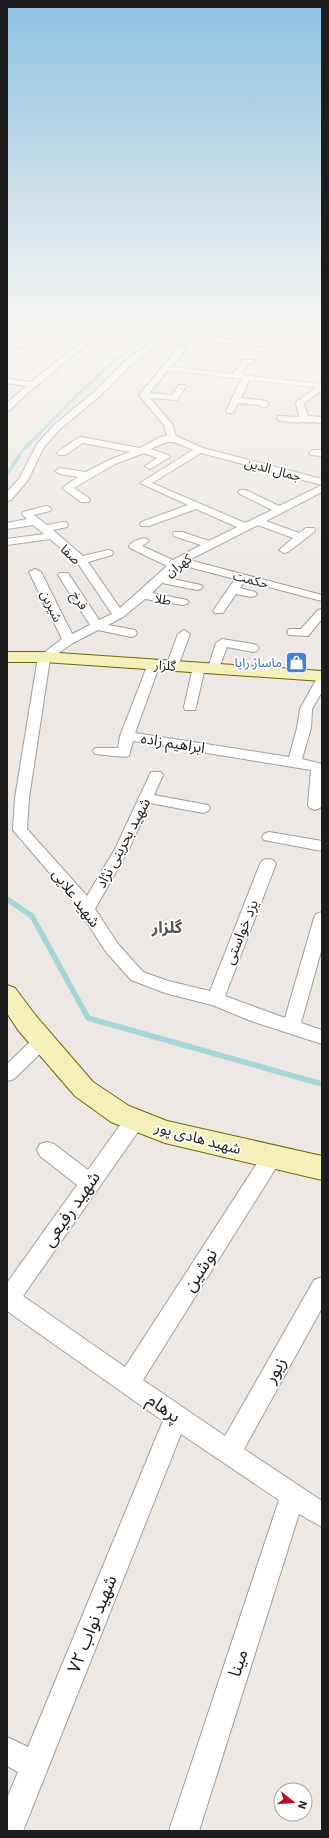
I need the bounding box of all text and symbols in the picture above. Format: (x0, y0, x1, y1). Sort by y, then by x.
street label: جمال الدین (243, 454, 303, 485)
street label: صفا (58, 541, 85, 568)
street label: کهران (162, 550, 195, 581)
street label: حکمت (232, 567, 271, 591)
street label: شیرین (37, 588, 66, 625)
street label: فرخ (66, 588, 92, 614)
street label: طلا (153, 590, 173, 608)
shop icon: ماساژ رایا (284, 649, 310, 675)
place label: ماساژ رایا (235, 654, 282, 670)
street label: گلزار (152, 656, 177, 674)
street label: ابراهیم زاده (139, 728, 206, 759)
street label: شهید بحرینی نژاد (91, 794, 154, 891)
street label: شهید علایی (48, 865, 105, 931)
street label: یزد خواستی (219, 897, 262, 967)
district label: گلزار (151, 917, 183, 937)
street label: شهید هادی پور (152, 1117, 243, 1159)
street label: شهید رفیعی (36, 1166, 105, 1251)
street label: نوشین (177, 1244, 222, 1296)
street label: زیور (258, 1353, 291, 1388)
street label: پرهام (141, 1388, 186, 1430)
street label: شهید نواب ۷۲ (61, 1571, 122, 1676)
street label: مینا (222, 1646, 252, 1679)
north arrow (273, 1782, 313, 1822)
text: N (296, 1799, 310, 1811)

